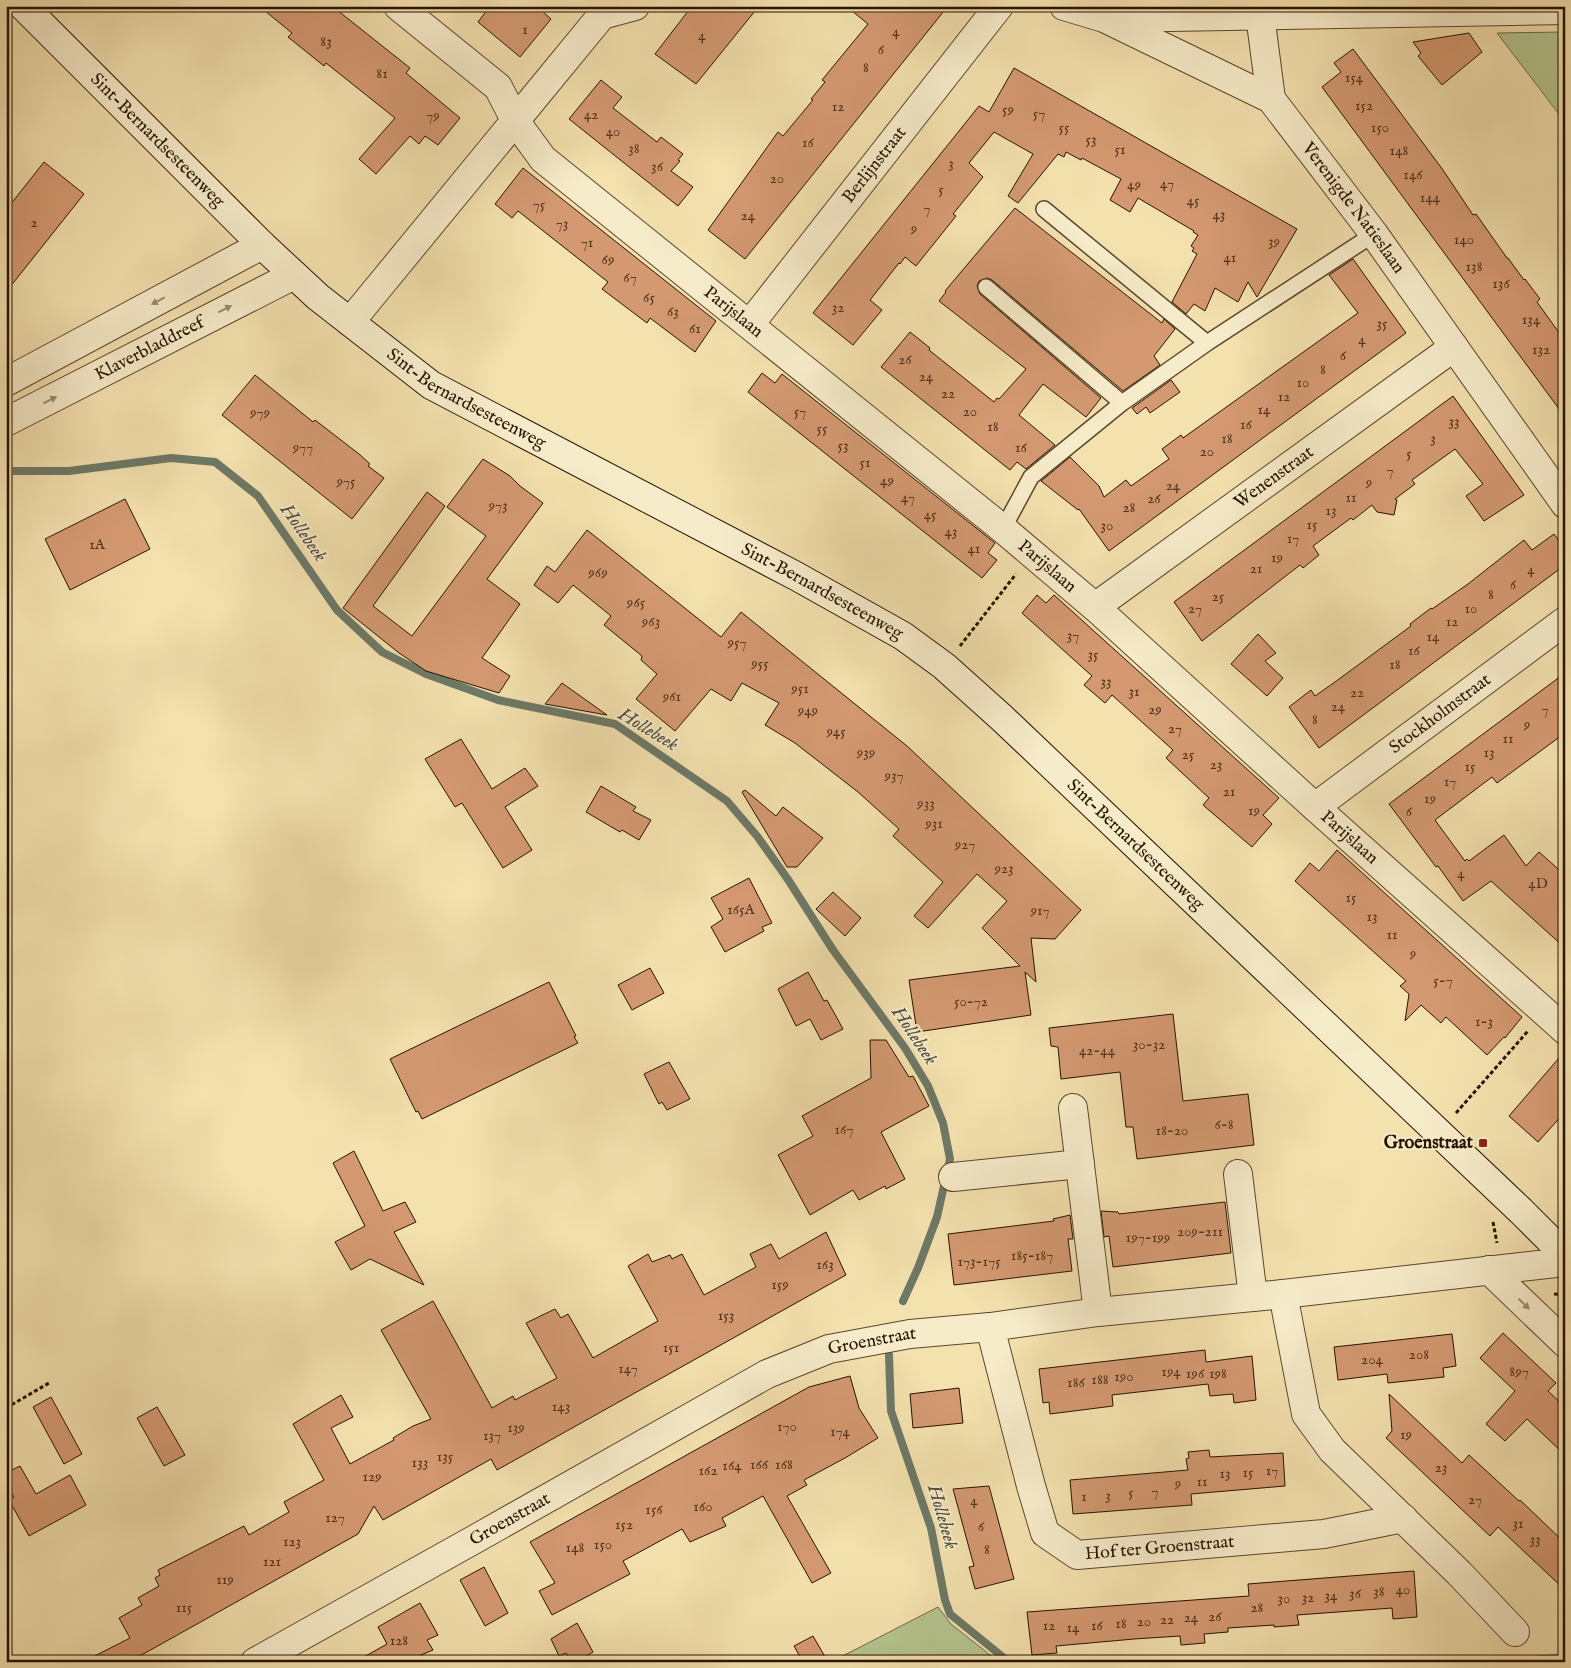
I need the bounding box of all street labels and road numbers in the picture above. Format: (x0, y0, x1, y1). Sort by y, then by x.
street label: Sint-Bernardsesteenweg (85, 68, 230, 213)
street label: Berlijnstraat (837, 122, 912, 208)
street label: Verenigde Natieslaan (1296, 137, 1410, 279)
street label: Parijslaan (699, 281, 768, 343)
street label: Klaverbladdreef (91, 310, 211, 386)
street label: Sint-Bernardsesteenweg (382, 343, 550, 455)
street label: Wenenstraat (1230, 441, 1318, 514)
street label: Parijslaan (1013, 535, 1082, 598)
street label: Sint-Bernardsesteenweg (737, 538, 907, 645)
street label: Stockholmstraat (1385, 668, 1496, 759)
street label: Sint-Bernardsesteenweg (1062, 774, 1209, 916)
street label: Parijslaan (1315, 806, 1383, 870)
street label: Groenstraat (826, 1322, 917, 1360)
street label: Groenstraat (465, 1487, 554, 1551)
street label: Hof ter Groenstraat (1084, 1530, 1235, 1566)

